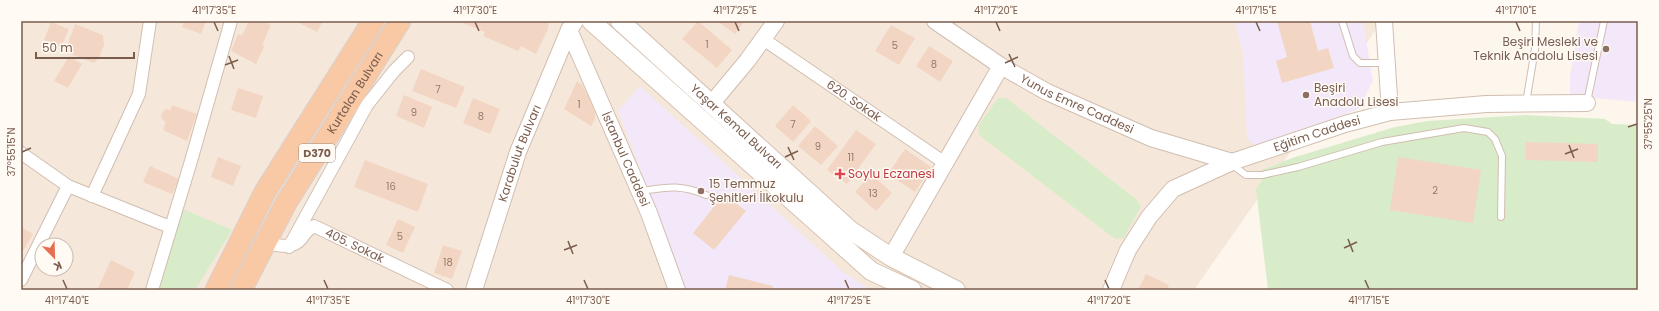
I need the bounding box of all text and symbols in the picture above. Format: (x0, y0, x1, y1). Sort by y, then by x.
text: 41°17'35"E (192, 3, 236, 18)
text: 41°17'30"E (453, 3, 497, 18)
text: 41°17'25"E (713, 3, 757, 18)
text: 41°17'20"E (974, 3, 1018, 18)
text: 41°17'15"E (1235, 3, 1277, 18)
text: 41°17'10"E (1495, 3, 1537, 18)
place label: Beşiri Mesleki ve Teknik Anadolu Lisesi (1473, 33, 1598, 64)
scale bar (36, 34, 134, 60)
house number: 1 (705, 37, 709, 52)
house number: 5 (892, 38, 898, 53)
text: 50 m (42, 39, 73, 56)
marker: Beşiri Mesleki ve Teknik Anadolu Lisesi (1601, 44, 1611, 54)
street label: Kurtalan Bulvarı (322, 48, 387, 137)
house number: 8 (931, 57, 937, 72)
street label: Yunus Emre Caddesi (1017, 70, 1137, 137)
street label: 620. Sokak (823, 76, 886, 126)
place label: Beşiri Anadolu Lisesi (1314, 79, 1399, 110)
street label: Yaşar Kemal Bulvarı (687, 80, 786, 173)
house number: 7 (435, 82, 441, 97)
marker: Beşiri Anadolu Lisesi (1301, 90, 1311, 100)
house number: 1 (577, 97, 581, 112)
text: 37°55'25"N (1641, 98, 1656, 150)
street label: Karabulut Bulvarı (494, 102, 545, 204)
house number: 9 (411, 105, 417, 120)
house number: 8 (478, 109, 484, 124)
street label: İstanbul Caddesi (598, 109, 654, 209)
street label: Eğitim Caddesi (1271, 111, 1362, 155)
house number: 7 (790, 117, 796, 132)
text: 37°55'15"N (4, 127, 19, 177)
house number: 9 (815, 139, 821, 154)
road number: D370 (299, 144, 335, 162)
house number: 11 (848, 150, 854, 165)
place label: Soylu Eczanesi (848, 165, 935, 182)
marker: Soylu Eczanesi (835, 169, 845, 179)
place label: 15 Temmuz Şehitleri İlkokulu (709, 175, 804, 206)
house number: 16 (386, 179, 396, 194)
house number: 2 (1432, 183, 1438, 198)
marker: 15 Temmuz Şehitleri İlkokulu (696, 186, 706, 196)
house number: 13 (868, 186, 878, 201)
street label: 405. Sokak (323, 224, 388, 267)
house number: 5 (397, 229, 403, 244)
north arrow (34, 237, 74, 277)
house number: 18 (443, 255, 453, 270)
text: K (51, 257, 65, 275)
text: 41°17'40"E (45, 293, 89, 308)
text: 41°17'35"E (306, 293, 350, 308)
text: 41°17'30"E (566, 293, 610, 308)
text: 41°17'25"E (827, 293, 871, 308)
text: 41°17'20"E (1087, 293, 1131, 308)
text: 41°17'15"E (1348, 293, 1390, 308)

